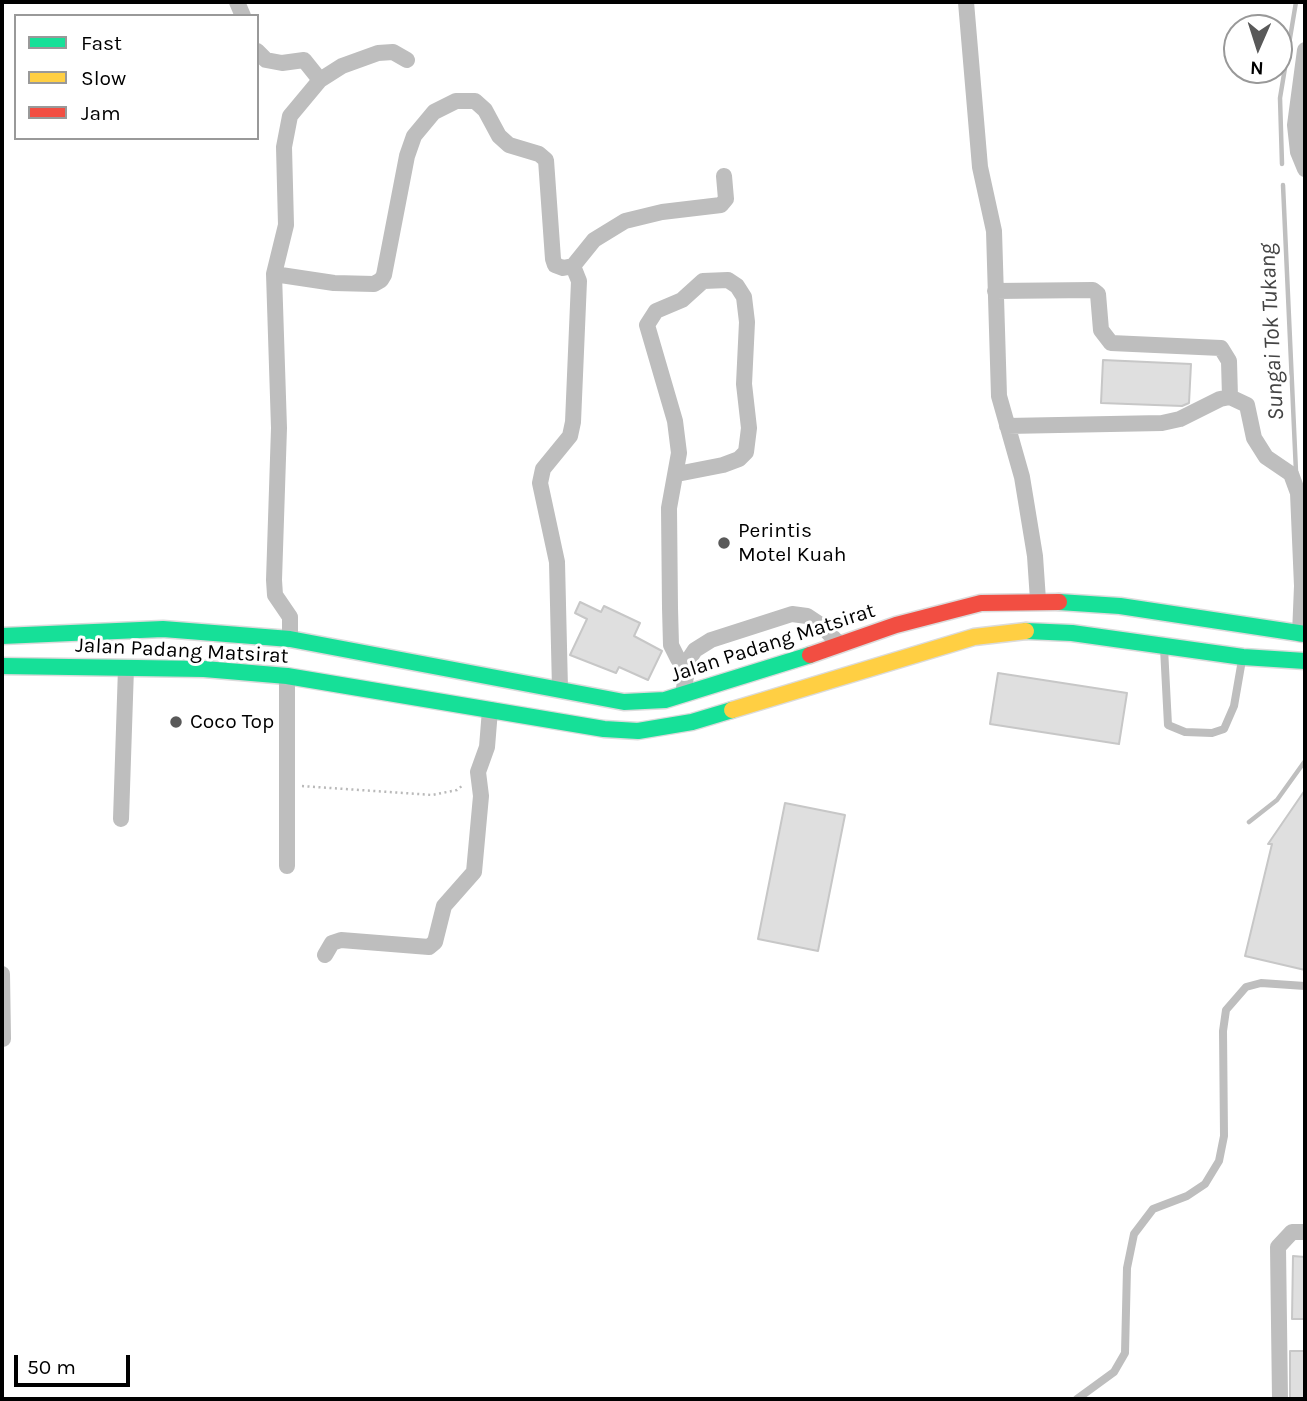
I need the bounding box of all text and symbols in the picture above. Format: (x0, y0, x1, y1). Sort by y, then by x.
legend (14, 14, 259, 140)
north arrow (1223, 14, 1293, 84)
text: Fast (81, 31, 122, 55)
text: N (1250, 57, 1264, 79)
text: Slow (81, 66, 126, 90)
text: Jam (81, 101, 121, 125)
water label: Sungai Tok Tukang (1254, 243, 1290, 421)
place label: Perintis Motel Kuah (738, 518, 847, 568)
marker: Perintis Motel Kuah (716, 535, 732, 551)
street label: Jalan Padang Matsirat (668, 598, 878, 688)
street label: Jalan Padang Matsirat (75, 633, 289, 669)
place label: Coco Top (190, 709, 274, 735)
marker: Coco Top (168, 714, 184, 730)
scale bar (18, 1342, 133, 1386)
text: 50 m (27, 1355, 76, 1379)

